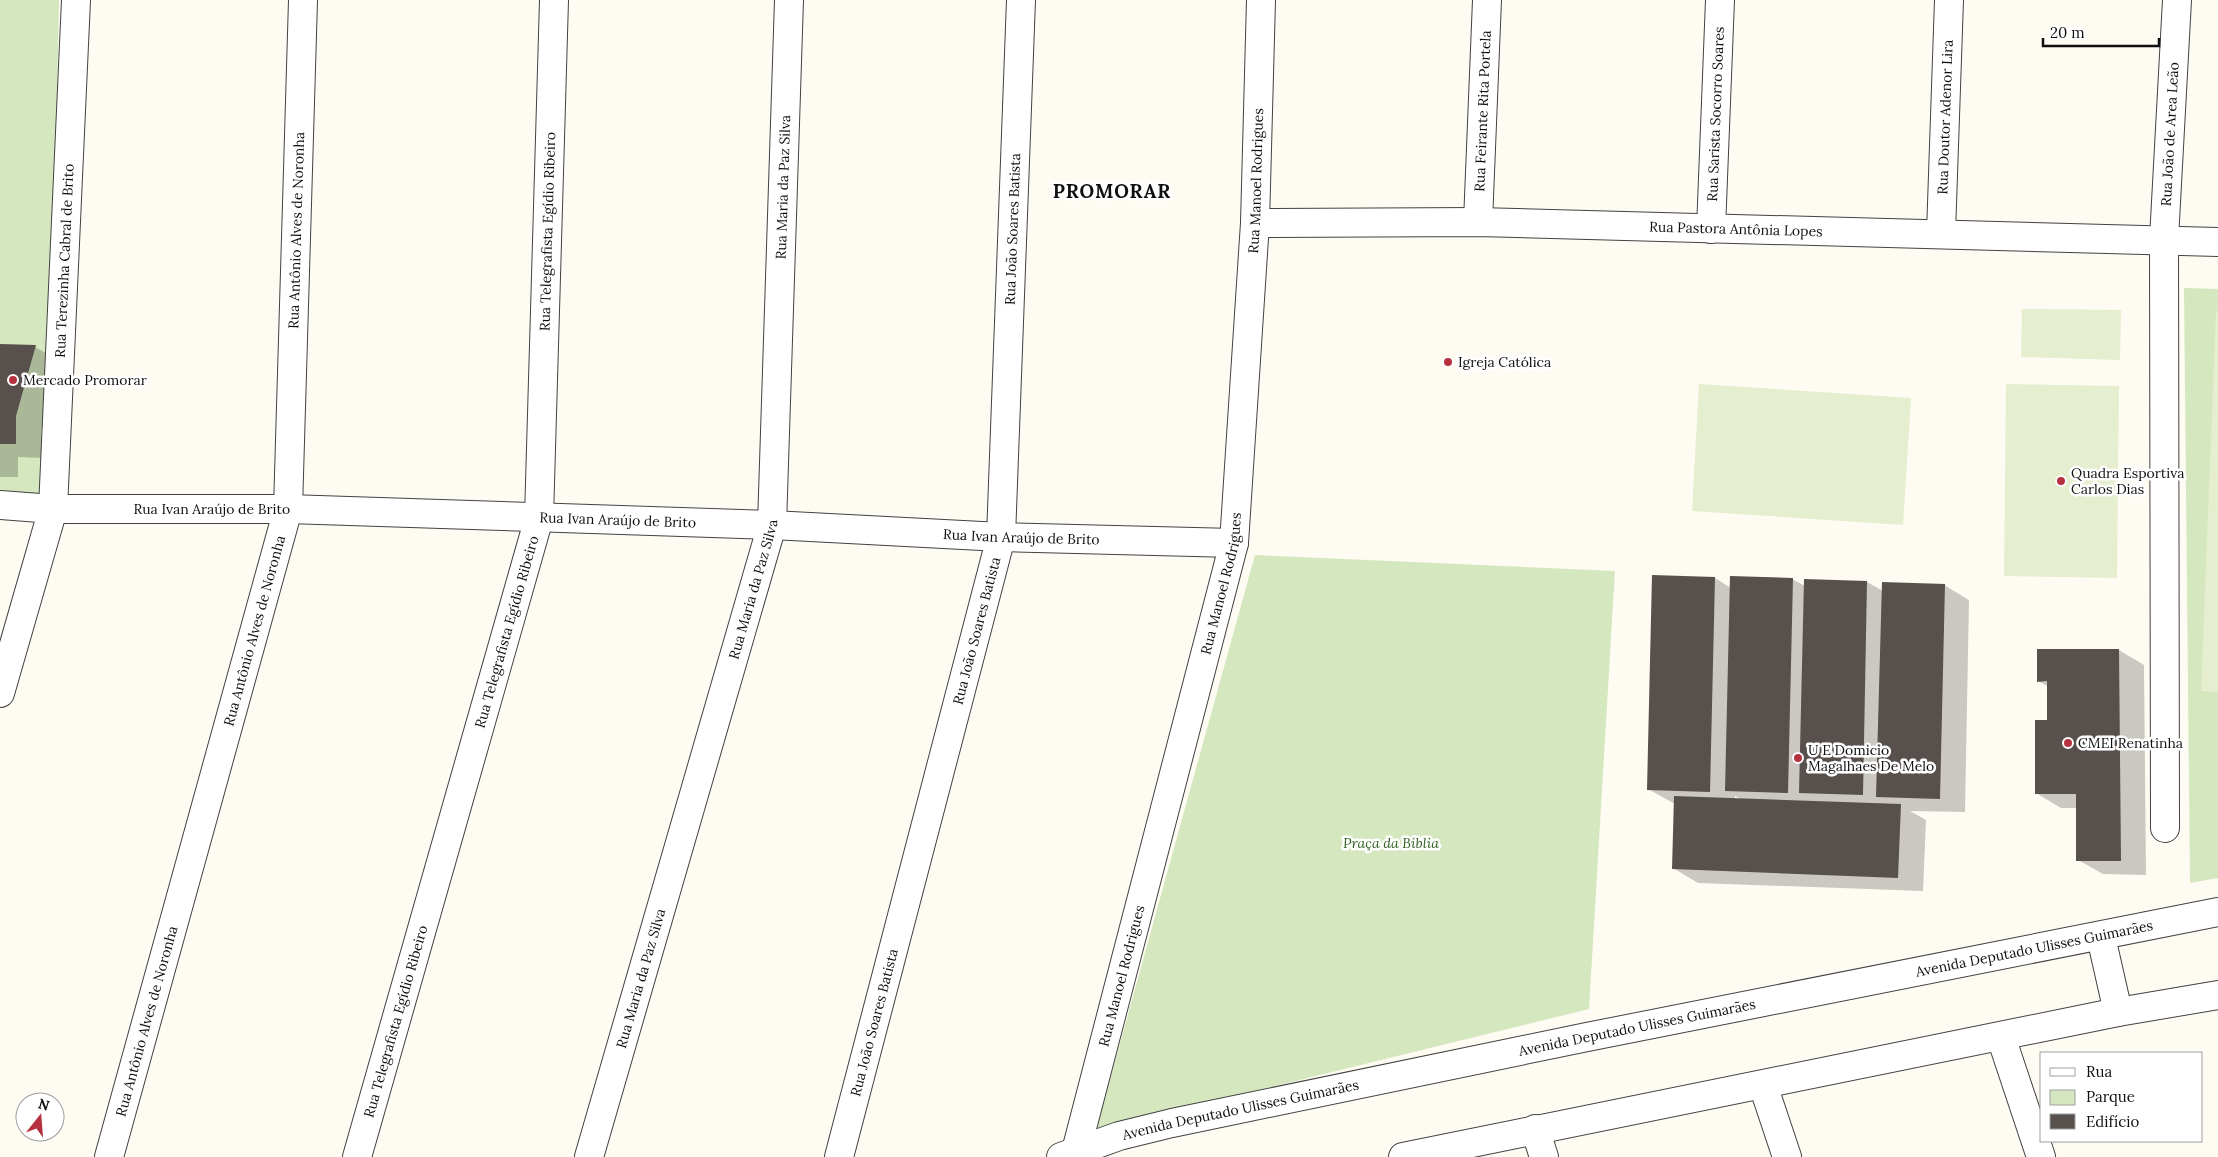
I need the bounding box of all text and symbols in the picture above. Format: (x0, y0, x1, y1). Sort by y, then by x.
scale bar (2043, 15, 2159, 47)
text: 20 m (2050, 23, 2085, 42)
street label: Rua Sarista Socorro Soares (1703, 26, 1728, 202)
street label: Rua Feirante Rita Portela (1470, 30, 1495, 192)
street label: Rua Doutor Adenor Lira (1933, 39, 1957, 195)
street label: Rua João de Area Leão (2157, 62, 2183, 207)
street label: Rua Manoel Rodrigues (1244, 108, 1267, 254)
street label: Rua Maria da Paz Silva (772, 115, 794, 260)
street label: Rua Antônio Alves de Noronha (284, 132, 308, 329)
street label: Rua Telegrafista Egídio Ribeiro (535, 132, 559, 331)
street label: Rua João Soares Batista (1001, 153, 1024, 305)
street label: Rua Terezinha Cabral de Brito (51, 163, 78, 358)
district label: PROMORAR (1053, 179, 1171, 203)
street label: Rua Pastora Antônia Lopes (1649, 218, 1823, 240)
place label: Igreja Católica (1458, 353, 1551, 371)
marker: Igreja Católica (1442, 356, 1454, 368)
place label: Mercado Promorar (23, 371, 147, 389)
marker: Mercado Promorar (7, 374, 19, 386)
place label: Quadra Esportiva Carlos Dias (2071, 464, 2184, 498)
marker: Quadra Esportiva Carlos Dias (2055, 475, 2067, 487)
street label: Rua Ivan Araújo de Brito (133, 500, 290, 518)
street label: Rua Ivan Araújo de Brito (539, 508, 696, 531)
street label: Rua Manoel Rodrigues (1196, 512, 1245, 656)
street label: Rua Maria da Paz Silva (725, 519, 781, 661)
street label: Rua Ivan Araújo de Brito (942, 525, 1100, 549)
street label: Rua Antônio Alves de Noronha (219, 533, 289, 728)
street label: Rua Telegrafista Egídio Ribeiro (471, 534, 543, 730)
street label: Rua João Soares Batista (949, 555, 1004, 706)
place label: CMEI Renatinha (2078, 734, 2183, 752)
marker: CMEI Renatinha (2062, 737, 2074, 749)
place label: U E Domicio Magalhaes De Melo (1808, 741, 1934, 775)
marker: U E Domicio Magalhaes De Melo (1792, 752, 1804, 764)
park label: Praça da Bíblia (1343, 834, 1439, 852)
street label: Rua Manoel Rodrigues (1095, 903, 1149, 1048)
street label: Rua Maria da Paz Silva (612, 906, 669, 1050)
street label: Avenida Deputado Ulisses Guimarães (1913, 916, 2154, 981)
street label: Rua Telegrafista Egídio Ribeiro (360, 923, 432, 1120)
street label: Rua Antônio Alves de Noronha (112, 924, 181, 1119)
street label: Rua João Soares Batista (846, 947, 902, 1098)
street label: Avenida Deputado Ulisses Guimarães (1516, 995, 1757, 1060)
legend (2040, 1052, 2203, 1142)
text: Rua (2086, 1062, 2112, 1081)
street label: Avenida Deputado Ulisses Guimarães (1119, 1076, 1360, 1144)
text: Parque (2086, 1087, 2135, 1106)
north arrow (15, 1092, 65, 1142)
text: N (36, 1094, 52, 1115)
text: Edifício (2086, 1112, 2139, 1131)

